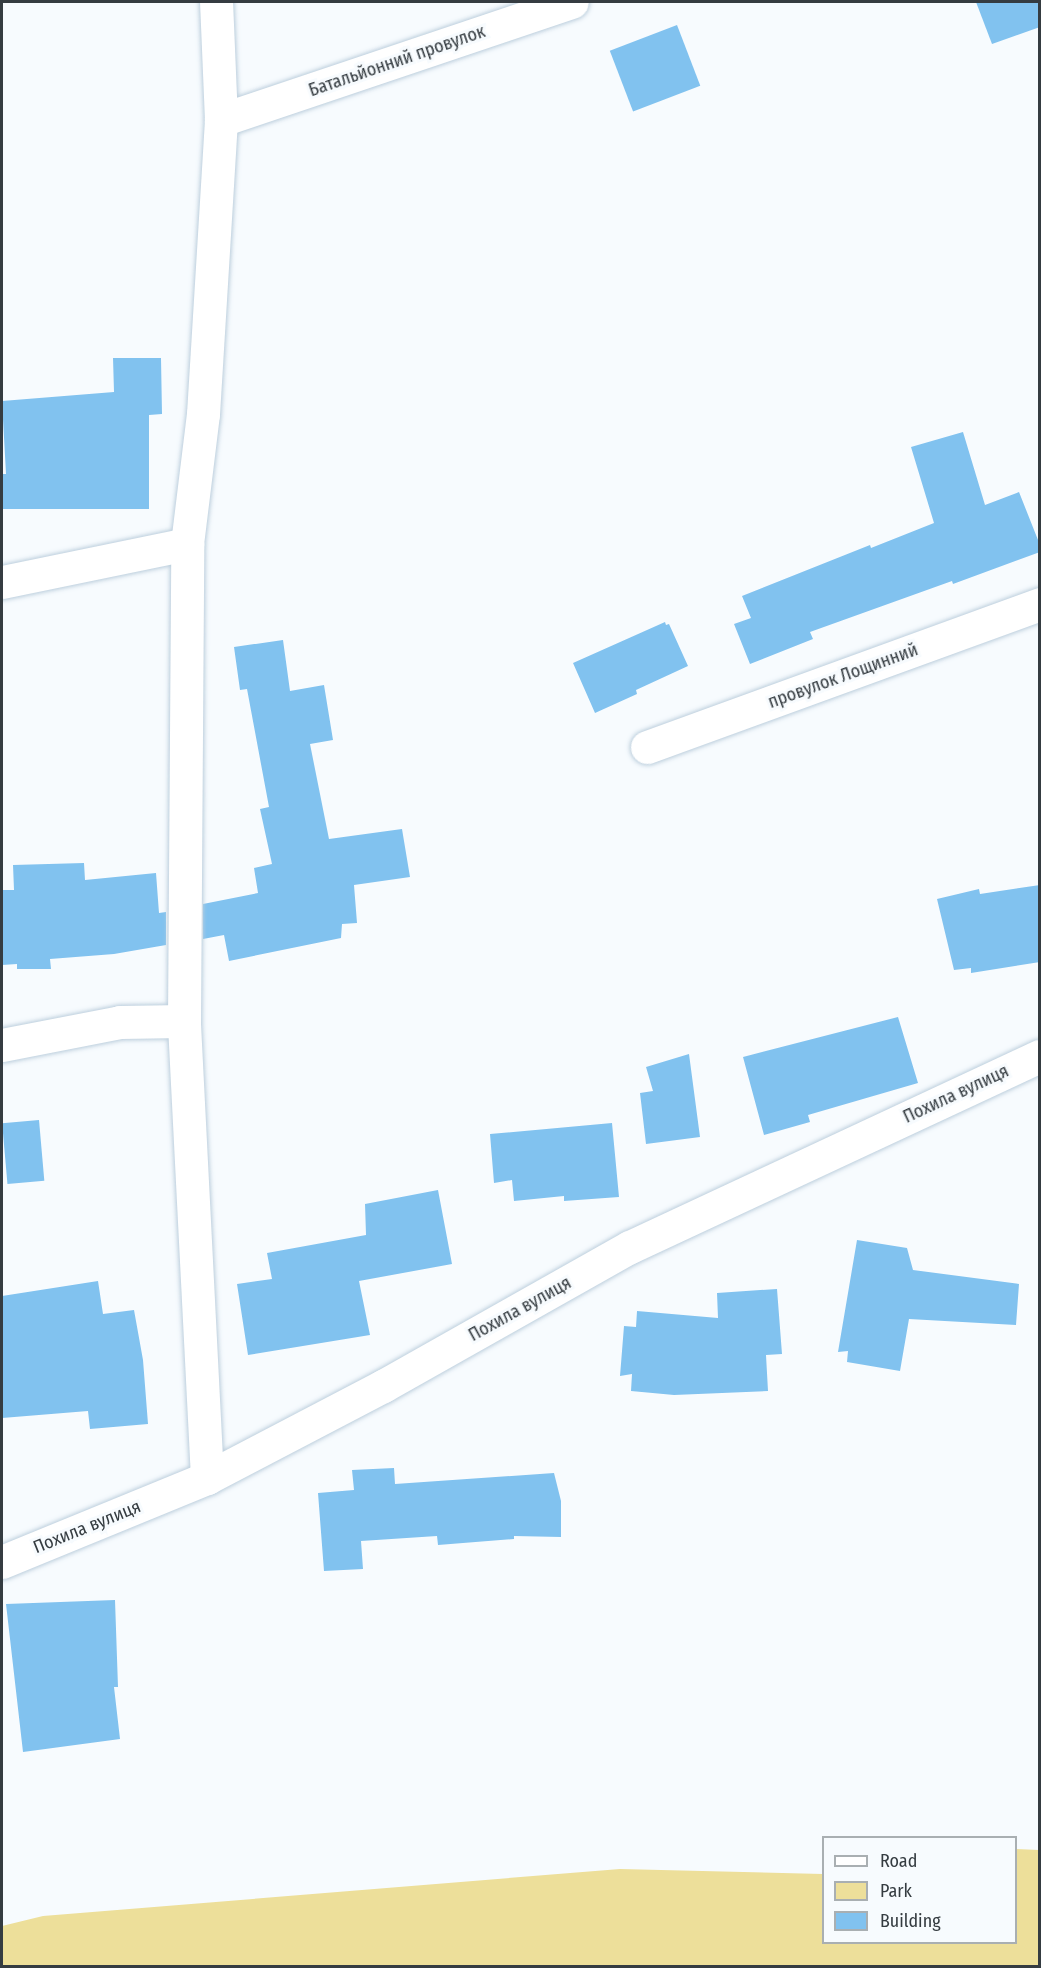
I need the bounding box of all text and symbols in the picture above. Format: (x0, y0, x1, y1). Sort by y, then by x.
street label: Батальйонний провулок (306, 21, 488, 101)
street label: провулок Лощинний (765, 639, 921, 713)
street label: Похила вулиця (900, 1060, 1012, 1128)
street label: Похила вулиця (465, 1272, 575, 1346)
street label: Похила вулиця (30, 1496, 144, 1558)
legend (822, 1836, 1017, 1944)
text: Road (880, 1850, 917, 1872)
text: Park (880, 1880, 912, 1902)
text: Building (880, 1910, 941, 1932)

